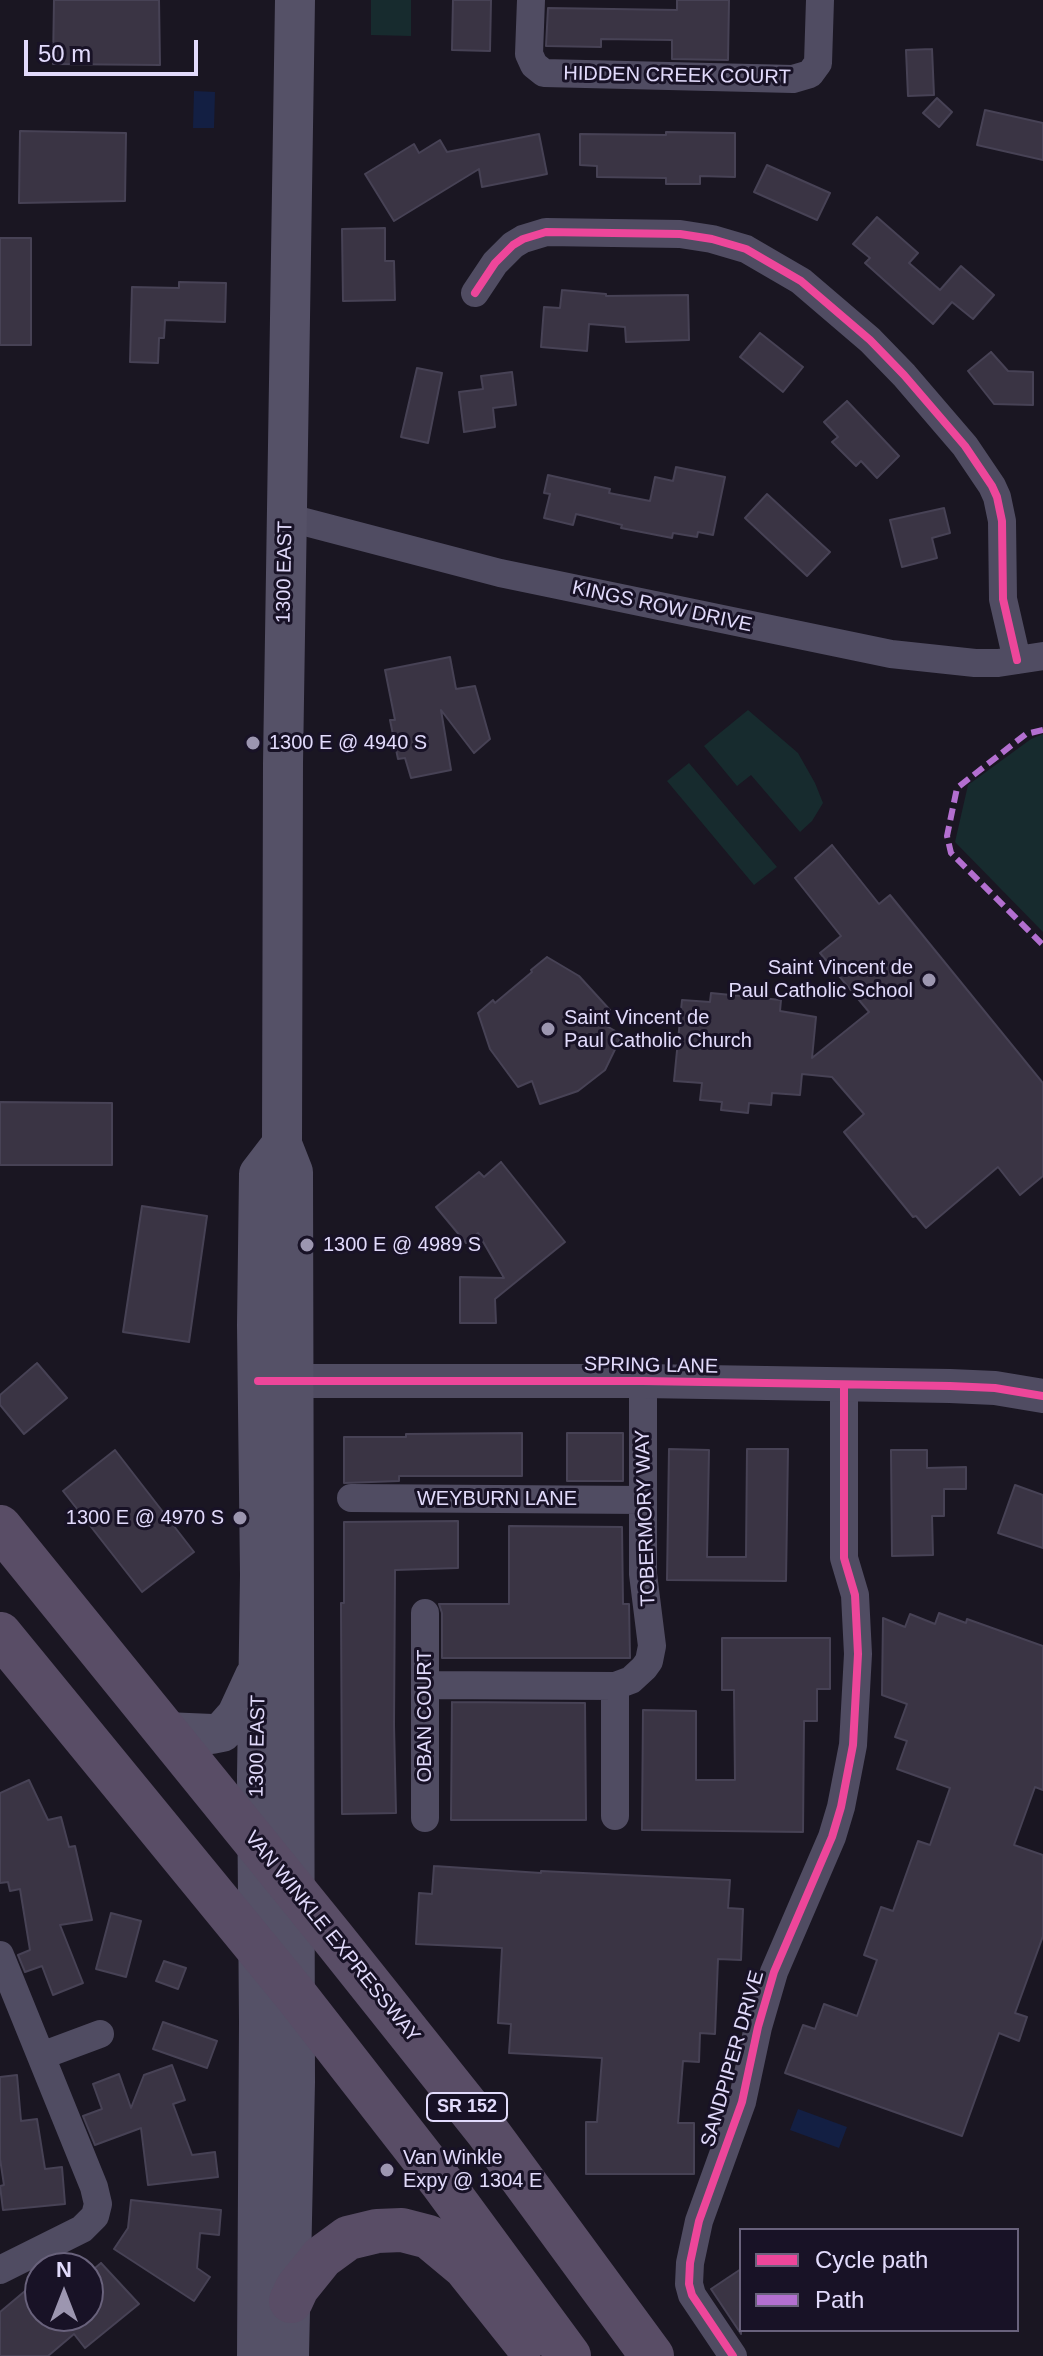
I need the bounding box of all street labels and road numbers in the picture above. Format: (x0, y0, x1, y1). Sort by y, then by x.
street label: HIDDEN CREEK COURT (563, 62, 791, 90)
street label: 1300 EAST (272, 521, 298, 623)
street label: KINGS ROW DRIVE (570, 576, 754, 638)
street label: SPRING LANE (584, 1353, 718, 1379)
street label: TOBERMORY WAY (631, 1429, 661, 1607)
street label: WEYBURN LANE (417, 1487, 577, 1511)
street label: OBAN COURT (413, 1650, 437, 1782)
street label: 1300 EAST (245, 1695, 271, 1797)
street label: VAN WINKLE EXPRESSWAY (239, 1826, 425, 2048)
street label: SANDPIPER DRIVE (696, 1968, 770, 2150)
road number: SR 152 (427, 2093, 507, 2121)

